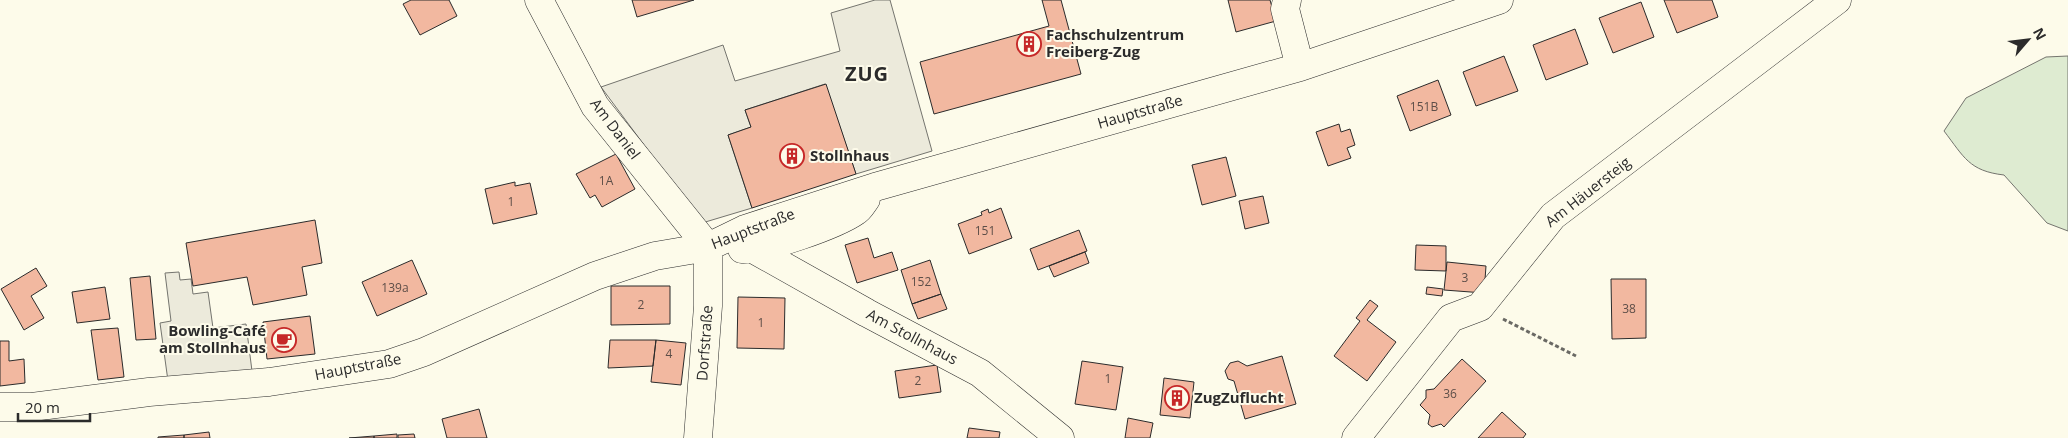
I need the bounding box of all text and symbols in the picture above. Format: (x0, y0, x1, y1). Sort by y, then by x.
north arrow (2003, 15, 2053, 65)
place label: Fachschulzentrum Freiberg-Zug (1046, 24, 1184, 61)
text: N (2029, 24, 2051, 43)
building icon: Fachschulzentrum Freiberg-Zug (1016, 31, 1042, 57)
district label: ZUG (845, 60, 889, 87)
street label: Hauptstraße (1095, 89, 1185, 133)
street label: Am Daniel (586, 94, 645, 163)
house number: 151B (1410, 98, 1438, 115)
building icon: Stollnhaus (779, 143, 805, 169)
place label: Stollnhaus (810, 145, 889, 165)
street label: Am Häuersteig (1541, 152, 1634, 231)
house number: 1A (599, 172, 614, 189)
house number: 1 (508, 193, 514, 210)
street label: Hauptstraße (708, 203, 797, 253)
house number: 151 (975, 222, 995, 239)
house number: 3 (1462, 269, 1469, 286)
house number: 152 (911, 273, 931, 290)
house number: 139a (381, 279, 409, 296)
house number: 2 (638, 296, 645, 313)
house number: 38 (1622, 300, 1636, 317)
street label: Dorfstraße (691, 304, 717, 381)
street label: Am Stollnhaus (863, 304, 962, 369)
house number: 1 (758, 314, 764, 331)
place label: Bowling-Café am Stollnhaus (159, 320, 266, 357)
cafe icon: Bowling-Café am Stollnhaus (271, 327, 297, 353)
house number: 4 (666, 345, 673, 362)
street label: Hauptstraße (313, 348, 403, 384)
house number: 1 (1105, 370, 1111, 387)
house number: 2 (915, 372, 922, 389)
building icon: ZugZuflucht (1164, 385, 1190, 411)
house number: 36 (1443, 385, 1457, 402)
place label: ZugZuflucht (1194, 387, 1284, 407)
scale bar (18, 390, 90, 422)
text: 20 m (25, 397, 60, 417)

